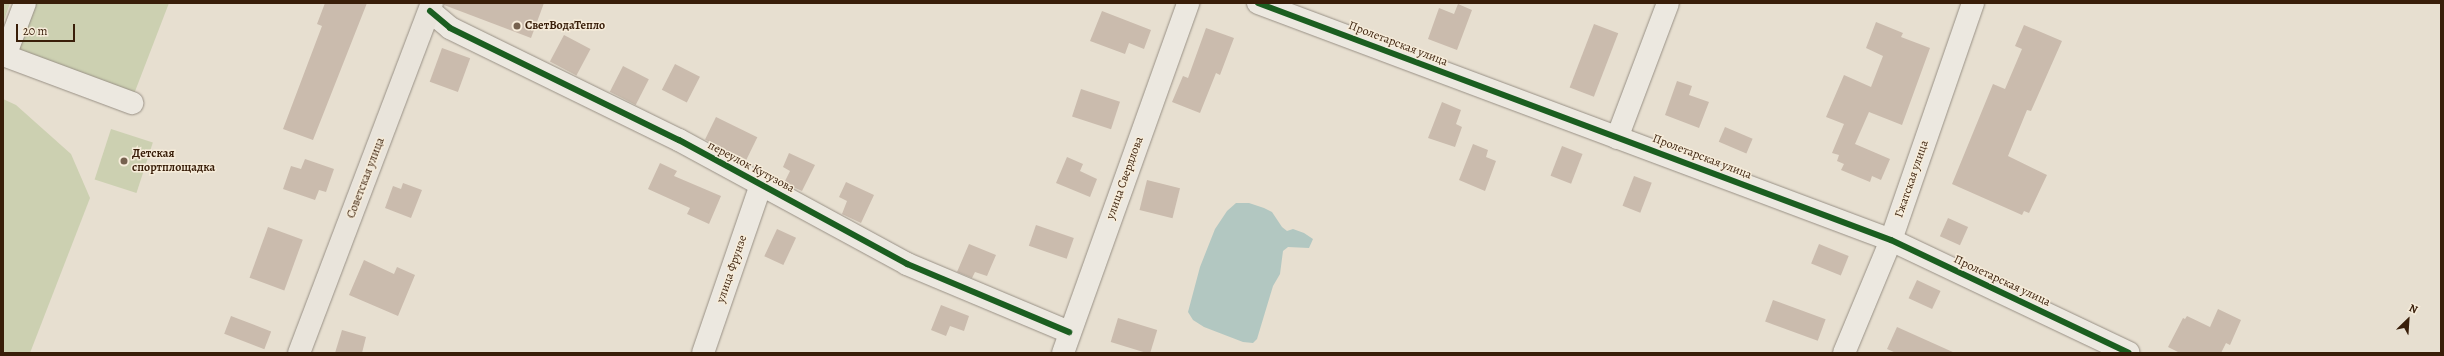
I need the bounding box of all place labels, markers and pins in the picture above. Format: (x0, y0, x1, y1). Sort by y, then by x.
place label: СветВодаТепло (525, 19, 605, 33)
marker: СветВодаТепло (512, 21, 522, 31)
place label: Детская спортплощадка (132, 147, 215, 175)
marker: Детская спортплощадка (119, 156, 129, 166)

